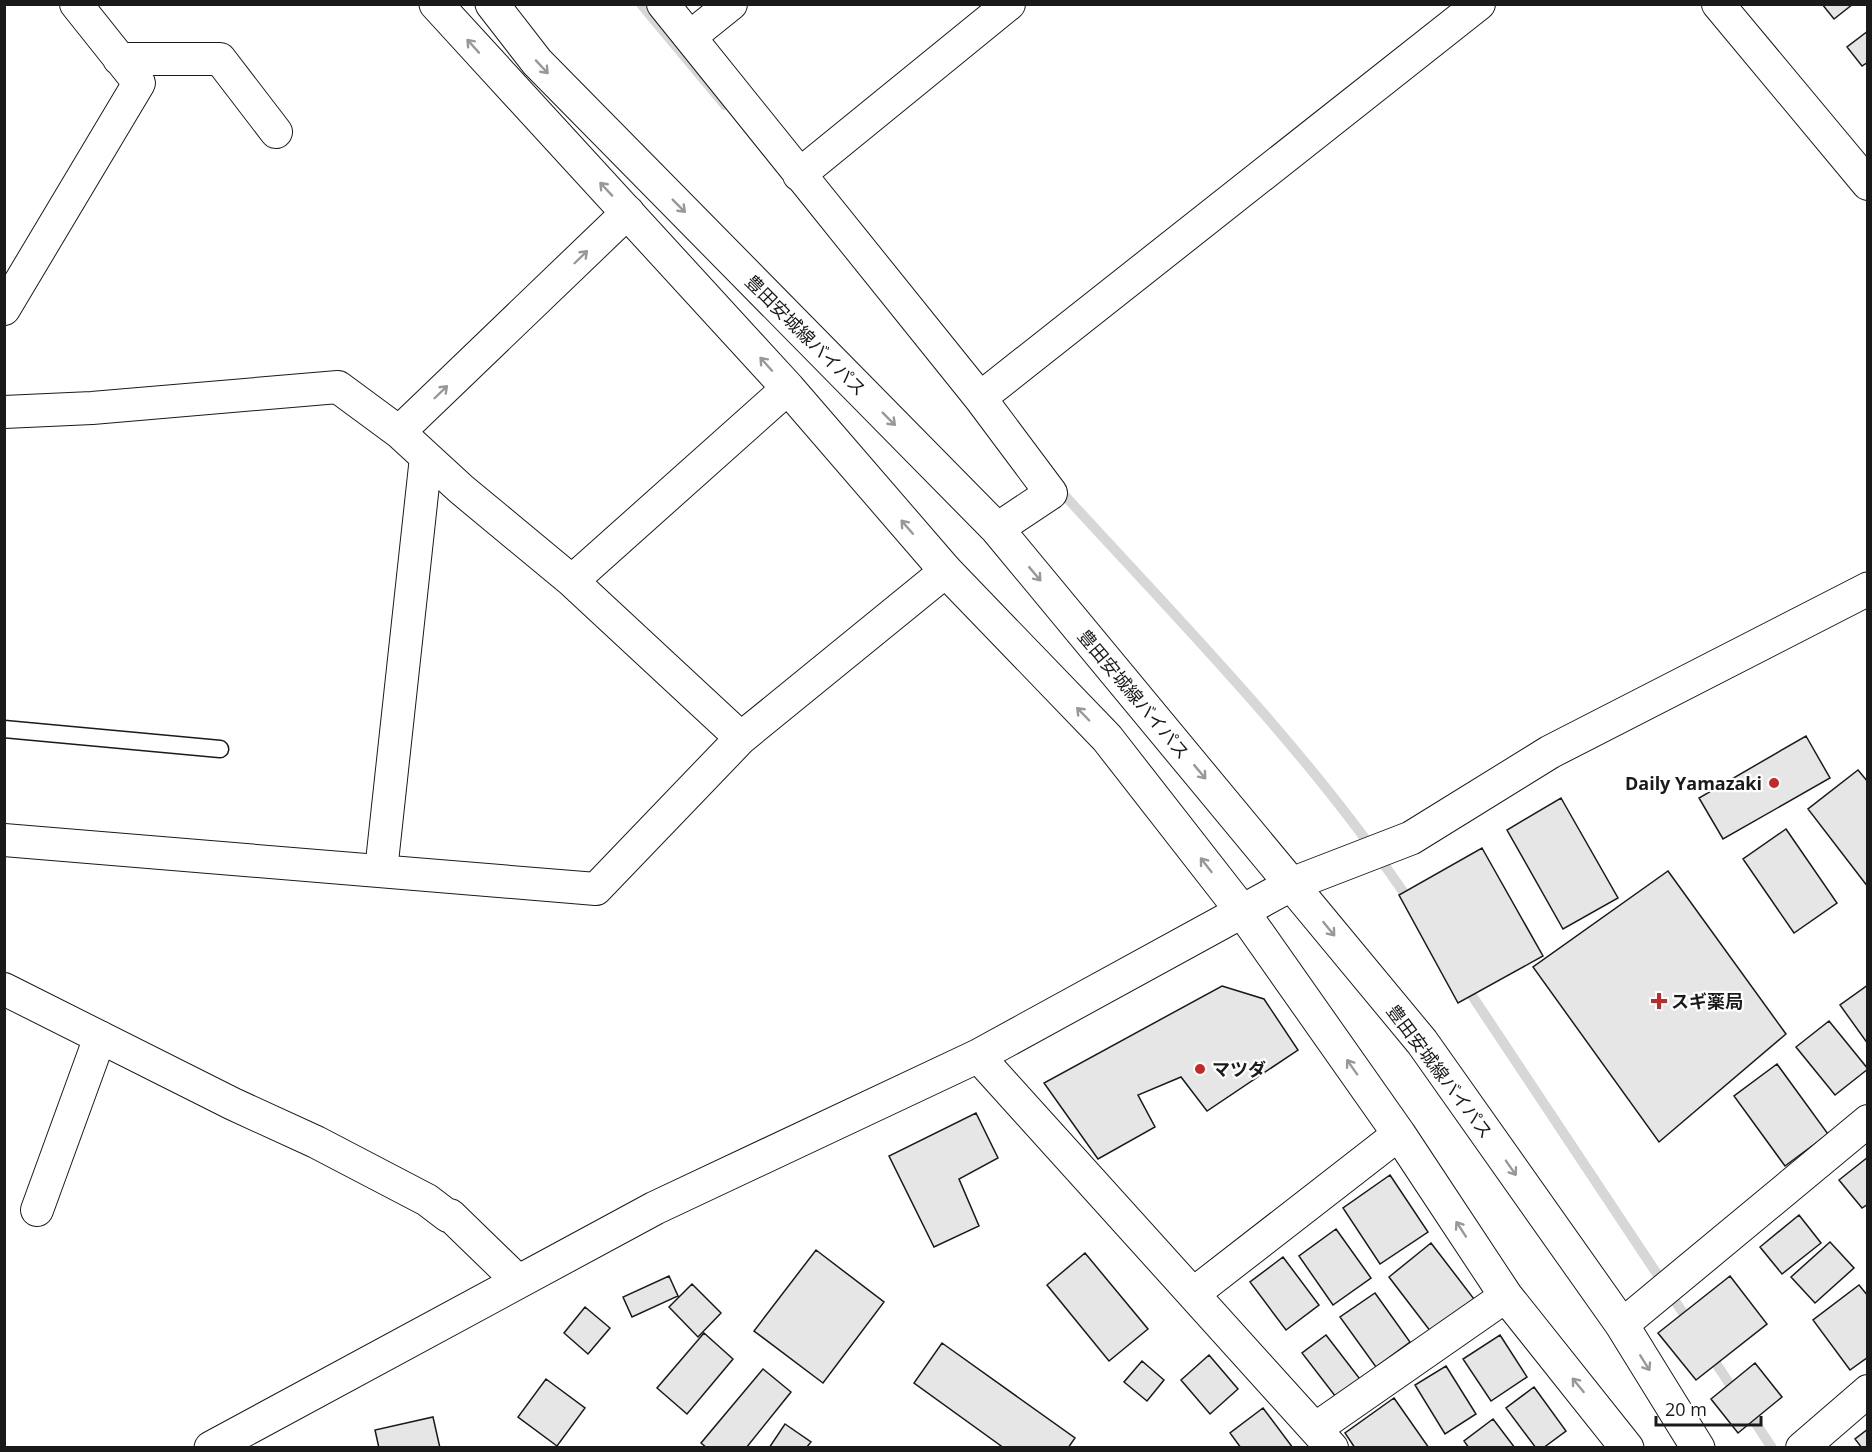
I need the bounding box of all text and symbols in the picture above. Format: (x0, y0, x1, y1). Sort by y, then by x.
one-way arrow (467, 39, 481, 54)
one-way arrow (535, 59, 549, 74)
one-way arrow (599, 182, 613, 197)
one-way arrow (671, 198, 686, 213)
one-way arrow (574, 249, 589, 264)
street label: 豊田安城線バイパス (740, 269, 872, 401)
one-way arrow (759, 357, 773, 372)
one-way arrow (433, 385, 448, 399)
one-way arrow (882, 412, 897, 427)
one-way arrow (901, 519, 914, 535)
one-way arrow (1028, 566, 1041, 582)
street label: 豊田安城線バイパス (1073, 624, 1195, 764)
one-way arrow (1076, 706, 1090, 721)
one-way arrow (1193, 764, 1206, 780)
place label: Daily Yamazaki (1625, 771, 1762, 795)
marker: Daily Yamazaki (1767, 776, 1781, 790)
one-way arrow (1200, 857, 1213, 873)
one-way arrow (1323, 921, 1336, 937)
place label: スギ薬局 (1671, 989, 1743, 1013)
marker: スギ薬局 (1652, 994, 1666, 1008)
street label: 豊田安城線バイパス (1382, 999, 1498, 1143)
place label: マツダ (1212, 1057, 1266, 1081)
one-way arrow (1346, 1060, 1358, 1076)
marker: マツダ (1193, 1062, 1207, 1076)
one-way arrow (1504, 1159, 1517, 1175)
one-way arrow (1455, 1221, 1467, 1238)
one-way arrow (1640, 1354, 1652, 1371)
one-way arrow (1571, 1377, 1584, 1393)
scale bar (1656, 1389, 1761, 1427)
text: 20 m (1665, 1397, 1707, 1421)

